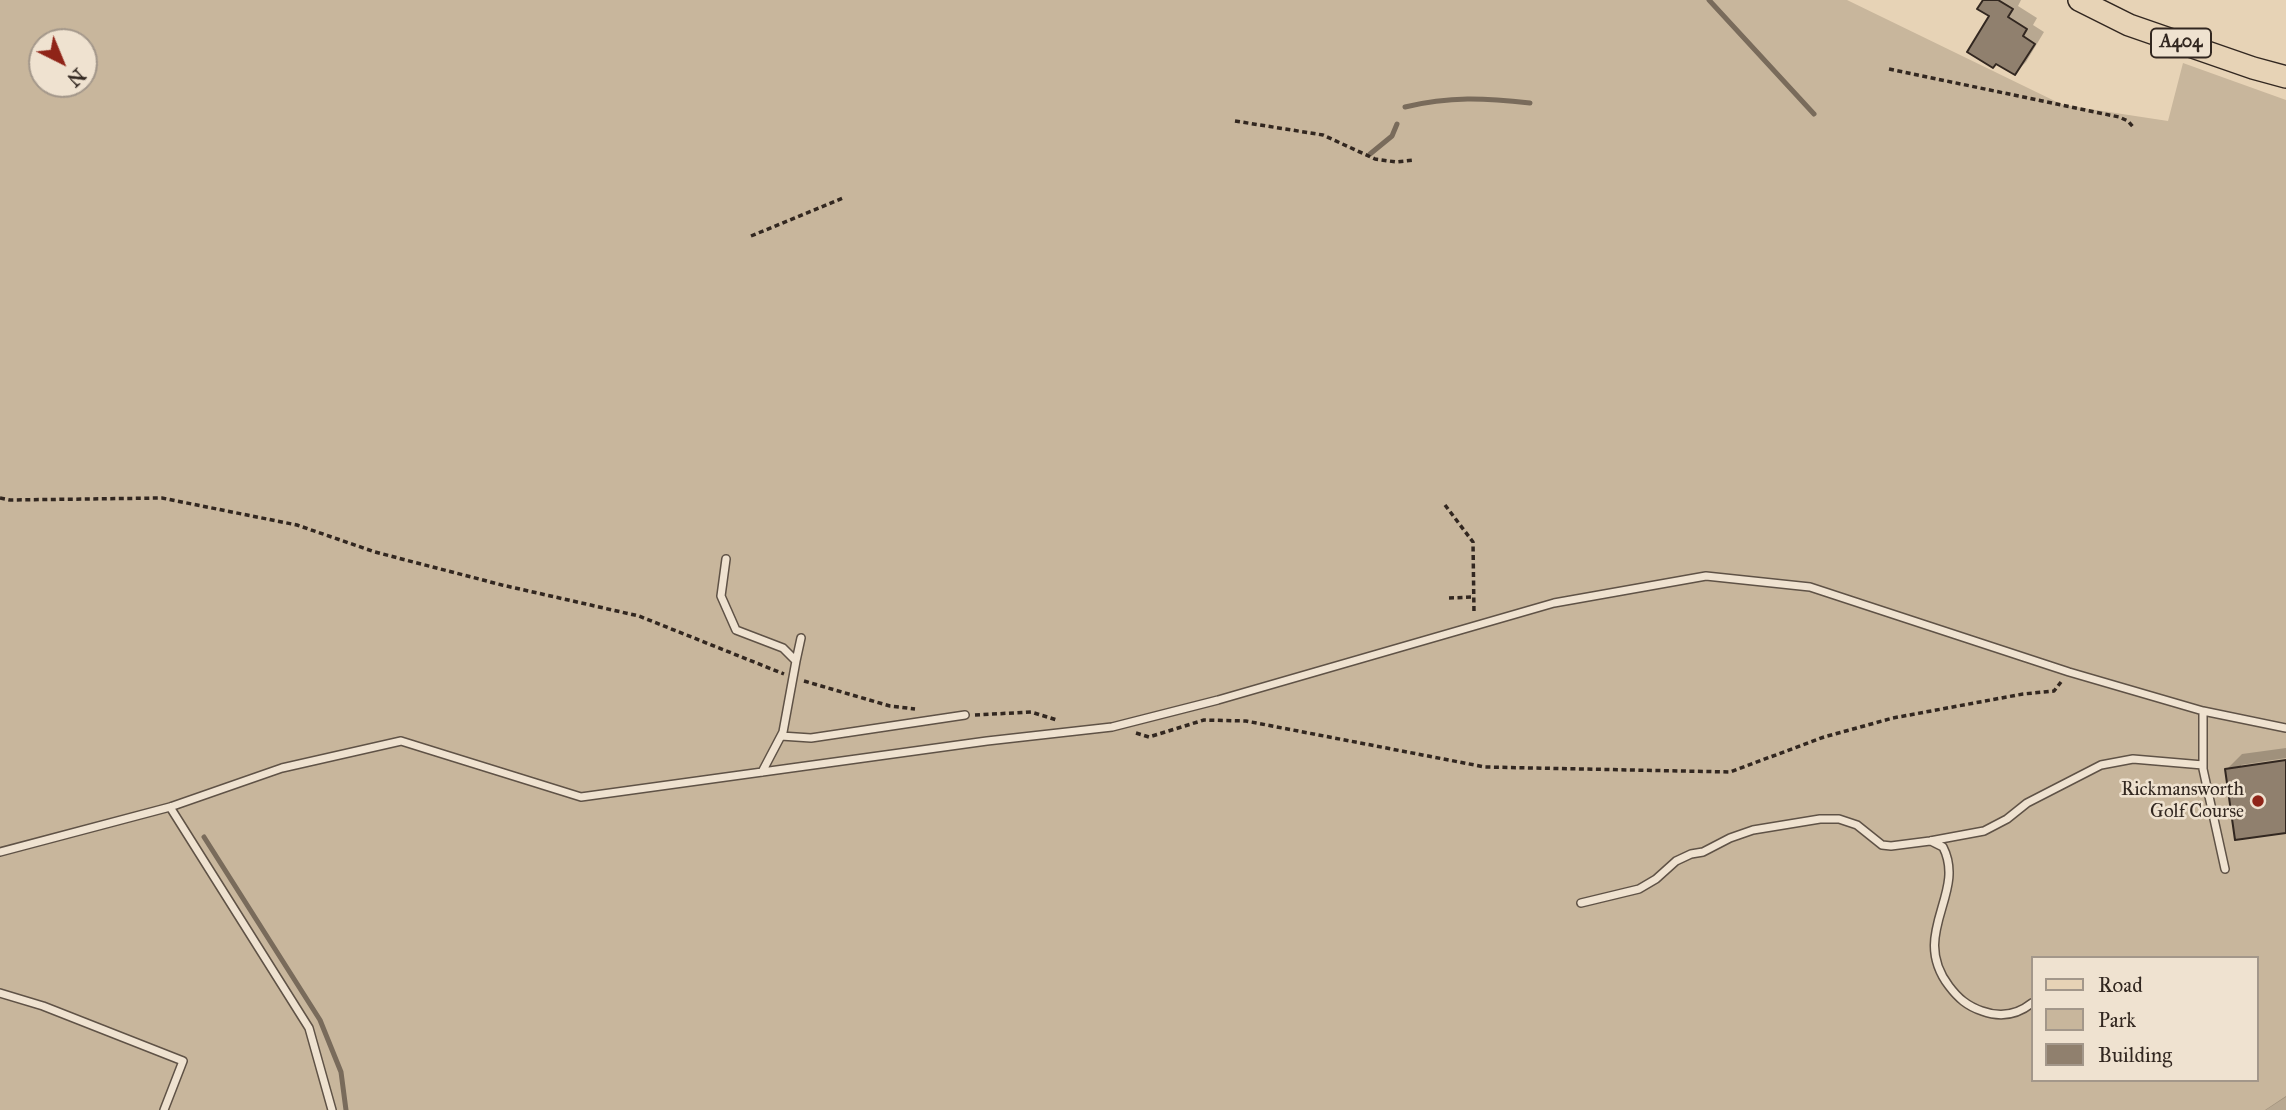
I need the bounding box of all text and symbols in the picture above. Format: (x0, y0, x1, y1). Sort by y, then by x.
north arrow (28, 28, 98, 98)
road number: A404 (2151, 28, 2211, 58)
text: N (63, 63, 90, 91)
place label: Rickmansworth Golf Course (2121, 779, 2244, 823)
marker: Rickmansworth Golf Course (2250, 793, 2266, 809)
legend (2030, 956, 2258, 1082)
text: Road (2098, 972, 2143, 998)
text: Park (2098, 1007, 2136, 1033)
text: Building (2098, 1042, 2172, 1068)

